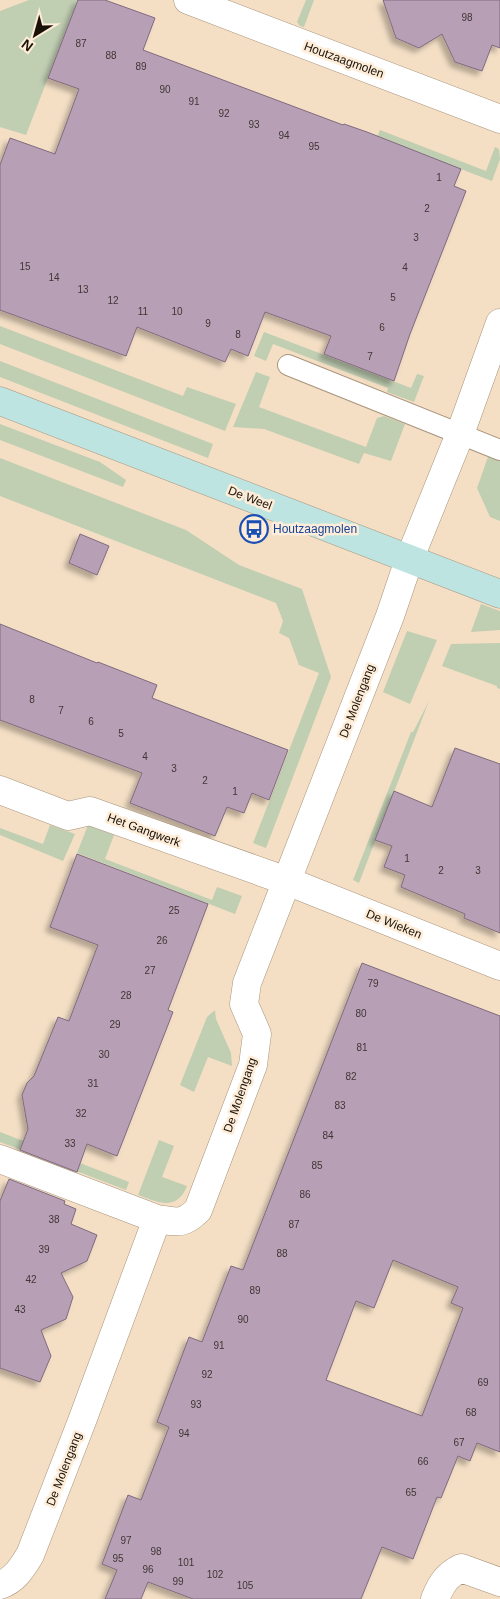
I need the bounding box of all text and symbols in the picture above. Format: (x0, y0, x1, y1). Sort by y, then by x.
north arrow (10, 10, 60, 60)
house number: 98 (461, 12, 473, 23)
text: N (18, 36, 36, 55)
house number: 87 (75, 38, 87, 49)
street label: Houtzaagmolen (302, 39, 386, 81)
house number: 88 (105, 50, 117, 61)
house number: 89 (135, 61, 147, 72)
house number: 90 (159, 84, 171, 95)
house number: 91 (188, 96, 200, 107)
house number: 92 (218, 108, 230, 119)
house number: 93 (248, 119, 260, 130)
house number: 94 (278, 130, 290, 141)
house number: 95 (308, 141, 320, 152)
house number: 1 (436, 172, 442, 183)
house number: 2 (424, 203, 430, 214)
house number: 3 (413, 232, 419, 243)
house number: 15 (19, 261, 31, 272)
house number: 4 (402, 262, 408, 273)
house number: 14 (48, 272, 60, 283)
house number: 13 (77, 284, 89, 295)
house number: 5 (390, 292, 396, 303)
house number: 12 (107, 295, 119, 306)
house number: 11 (138, 306, 149, 317)
house number: 10 (171, 306, 183, 317)
house number: 9 (205, 318, 211, 329)
house number: 6 (379, 322, 385, 333)
house number: 8 (235, 329, 241, 340)
house number: 7 (367, 351, 373, 362)
street label: De Weel (226, 483, 274, 513)
bus stop icon: Houtzaagmolen (239, 514, 269, 544)
place label: Houtzaagmolen (273, 522, 357, 536)
street label: De Molengang (336, 662, 378, 740)
house number: 8 (29, 694, 35, 705)
house number: 7 (58, 705, 64, 716)
house number: 6 (88, 716, 94, 727)
house number: 5 (118, 728, 124, 739)
house number: 4 (142, 751, 148, 762)
house number: 3 (171, 763, 177, 774)
house number: 2 (202, 775, 208, 786)
house number: 1 (232, 786, 238, 797)
street label: Het Gangwerk (106, 810, 183, 850)
house number: 1 (404, 853, 410, 864)
house number: 2 (438, 865, 444, 876)
house number: 3 (475, 865, 481, 876)
house number: 25 (168, 905, 180, 916)
street label: De Wieken (364, 907, 424, 941)
house number: 26 (156, 935, 168, 946)
house number: 27 (144, 965, 156, 976)
house number: 79 (367, 978, 379, 989)
house number: 28 (120, 990, 132, 1001)
house number: 80 (355, 1008, 367, 1019)
house number: 29 (109, 1019, 121, 1030)
house number: 81 (356, 1042, 368, 1053)
house number: 30 (98, 1049, 110, 1060)
street label: De Molengang (221, 1056, 259, 1134)
house number: 82 (345, 1071, 357, 1082)
house number: 31 (87, 1078, 99, 1089)
house number: 83 (334, 1100, 346, 1111)
house number: 32 (75, 1108, 87, 1119)
house number: 84 (322, 1130, 334, 1141)
house number: 33 (64, 1138, 76, 1149)
house number: 85 (311, 1160, 323, 1171)
house number: 86 (299, 1189, 311, 1200)
house number: 38 (48, 1214, 60, 1225)
house number: 87 (288, 1219, 300, 1230)
house number: 39 (38, 1244, 50, 1255)
house number: 88 (276, 1248, 288, 1259)
house number: 42 (25, 1274, 37, 1285)
house number: 89 (249, 1285, 261, 1296)
house number: 43 (14, 1304, 26, 1315)
house number: 90 (237, 1314, 249, 1325)
house number: 91 (213, 1340, 225, 1351)
house number: 92 (201, 1369, 213, 1380)
house number: 69 (477, 1377, 489, 1388)
house number: 93 (190, 1399, 202, 1410)
house number: 68 (465, 1407, 477, 1418)
house number: 94 (178, 1428, 190, 1439)
street label: De Molengang (43, 1430, 85, 1508)
house number: 67 (453, 1437, 465, 1448)
house number: 66 (417, 1456, 429, 1467)
house number: 65 (405, 1487, 417, 1498)
house number: 97 (120, 1535, 132, 1546)
house number: 98 (150, 1546, 162, 1557)
house number: 95 (112, 1553, 124, 1564)
house number: 101 (178, 1557, 195, 1568)
house number: 96 (142, 1564, 154, 1575)
house number: 102 (207, 1569, 224, 1580)
house number: 99 (172, 1576, 184, 1587)
house number: 105 (237, 1580, 254, 1591)

